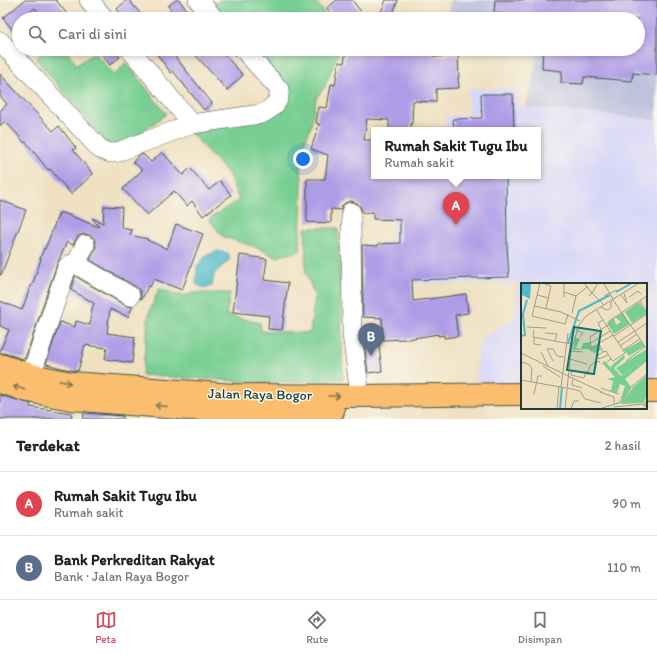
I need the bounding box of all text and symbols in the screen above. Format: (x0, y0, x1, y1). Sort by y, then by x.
search box (12, 12, 645, 56)
icon: search (26, 23, 48, 45)
text: Cari di sini (58, 25, 127, 43)
popup (371, 127, 541, 179)
text: Rumah Sakit Tugu Ibu (385, 137, 527, 155)
your location (293, 149, 313, 169)
text: Rumah sakit (385, 155, 454, 170)
pin: A (443, 192, 469, 225)
inset map (521, 283, 647, 409)
pin: B (358, 323, 384, 356)
one-way arrow (58, 378, 71, 386)
one-way arrow (12, 384, 25, 391)
street label: Jalan Raya Bogor (208, 385, 313, 404)
one-way arrow (327, 392, 340, 400)
one-way arrow (155, 403, 168, 410)
text: Terdekat (16, 435, 80, 455)
text: 2 hasil (605, 438, 641, 453)
text: Rumah Sakit Tugu Ibu (54, 487, 197, 505)
text: A (25, 496, 33, 511)
text: 90 m (612, 496, 641, 511)
text: Rumah sakit (54, 505, 123, 520)
text: Bank Perkreditan Rakyat (54, 551, 215, 569)
text: B (25, 560, 33, 575)
text: 110 m (607, 560, 641, 575)
text: Bank · Jalan Raya Bogor (54, 569, 189, 584)
tab: Peta (95, 609, 117, 646)
tab: Rute (306, 609, 328, 646)
tab: Disimpan (518, 609, 562, 646)

